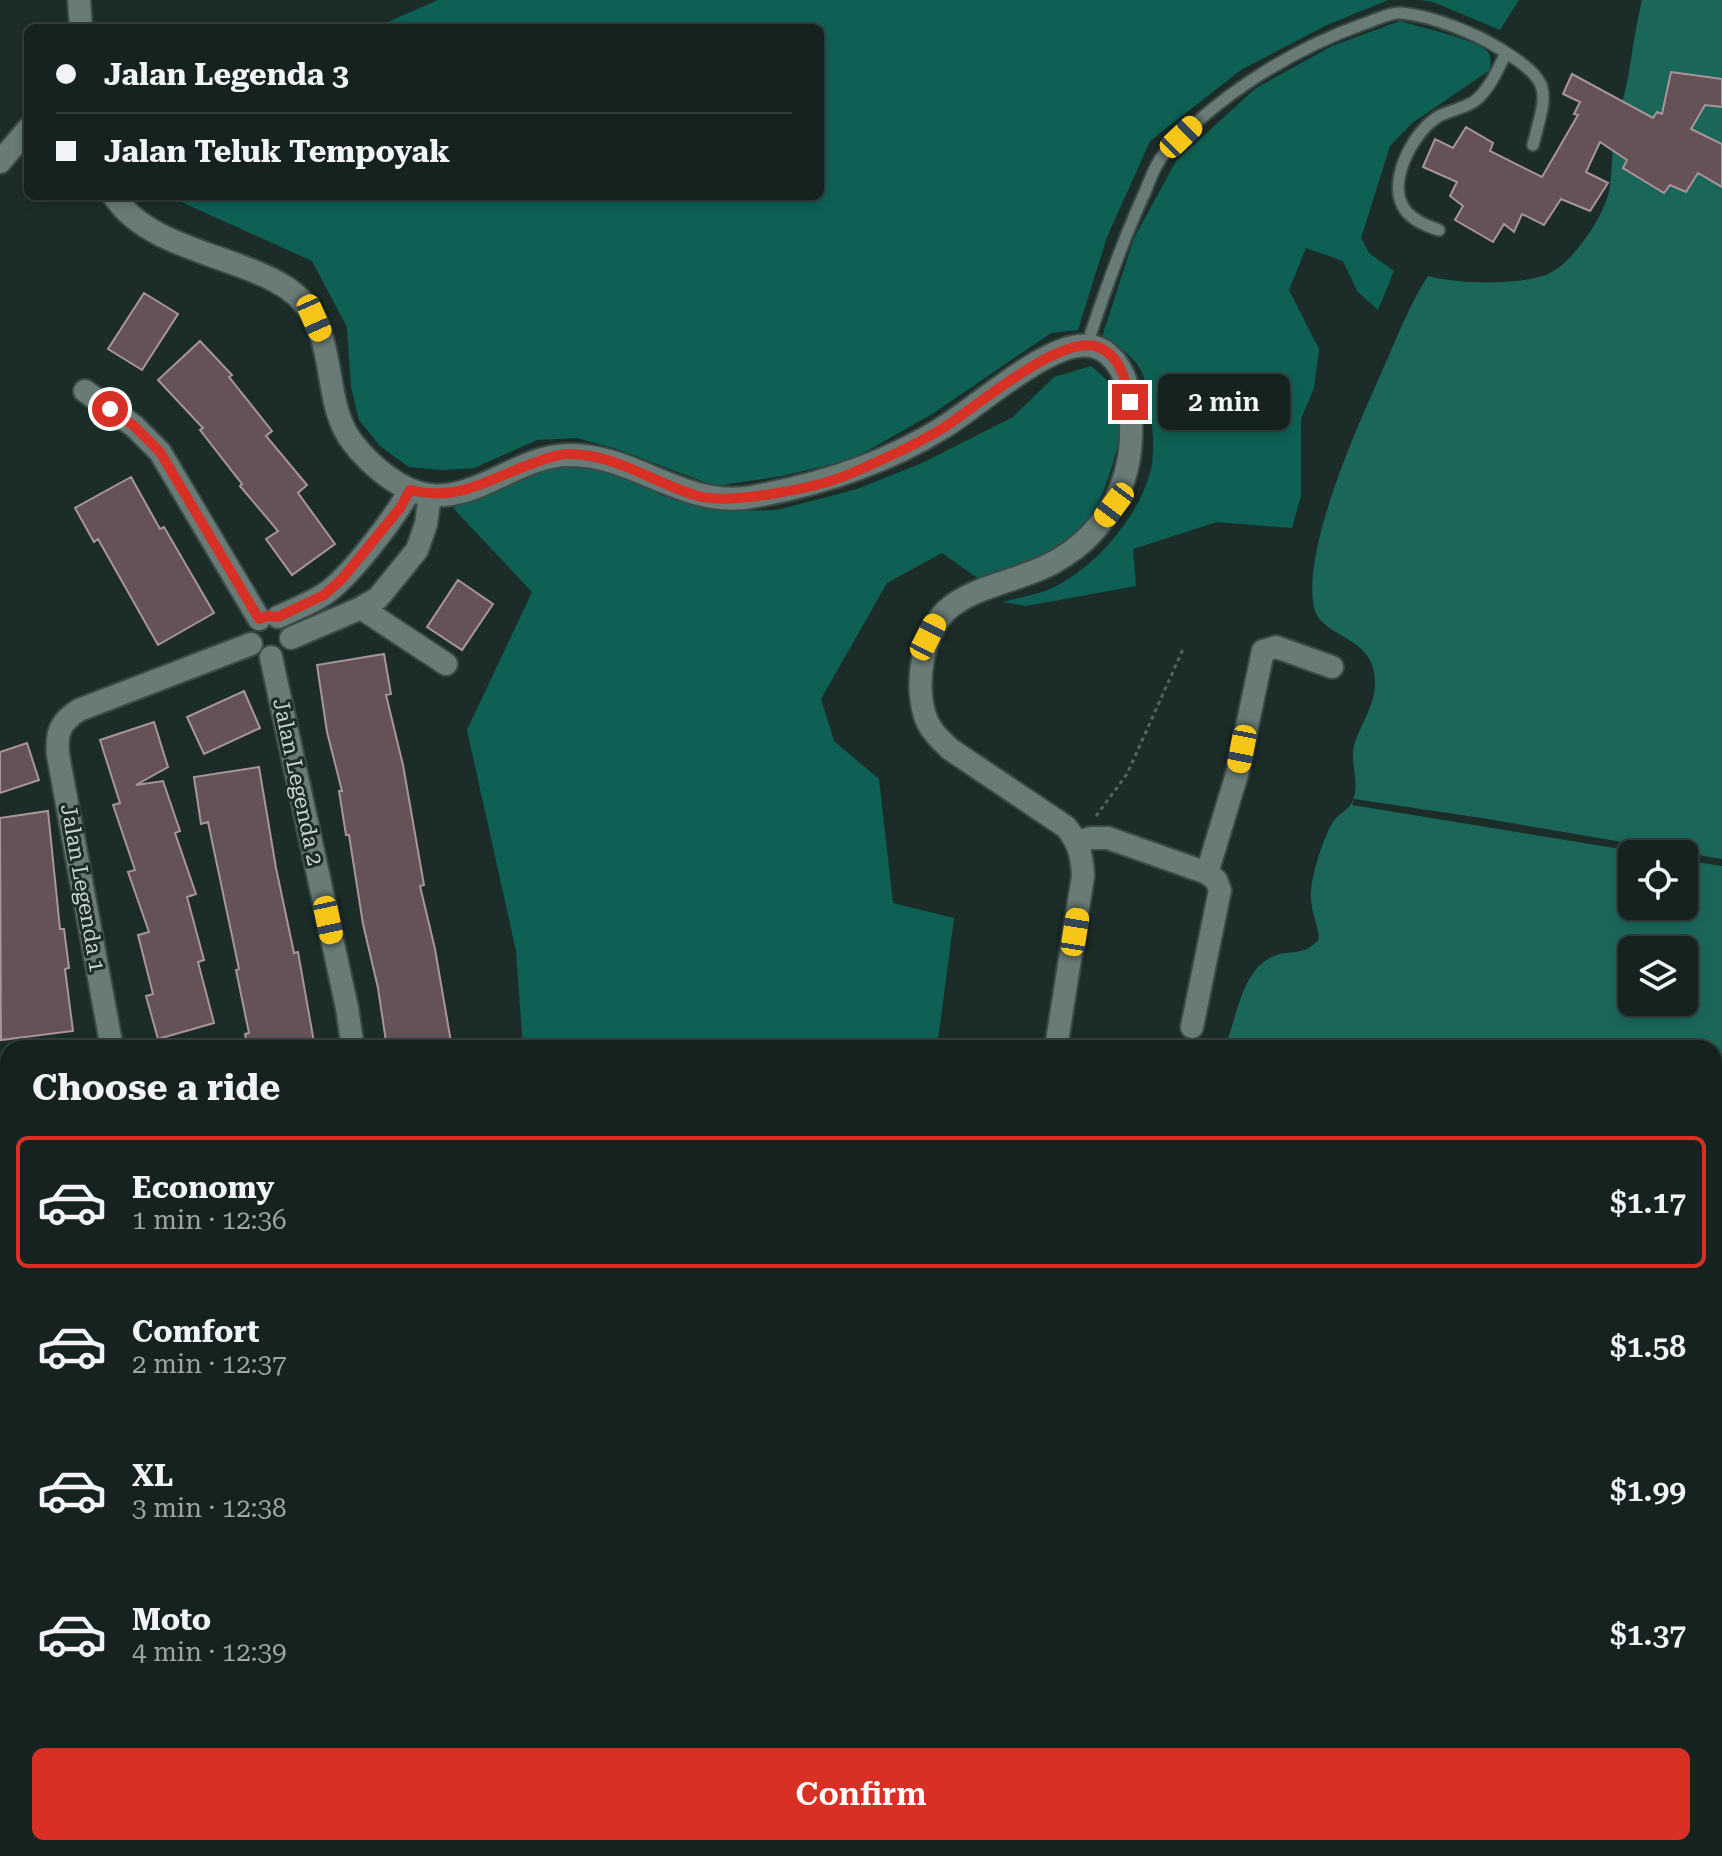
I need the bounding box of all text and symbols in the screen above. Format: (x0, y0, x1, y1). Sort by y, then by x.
text: Jalan Legenda 3 (104, 57, 349, 92)
car (1155, 112, 1207, 162)
text: Jalan Teluk Tempoyak (104, 134, 450, 169)
car (293, 291, 335, 345)
callout: 2 min (1158, 374, 1290, 430)
route end (1112, 384, 1148, 420)
text: 2 min (1188, 387, 1260, 417)
route start (92, 391, 128, 427)
car (1090, 479, 1138, 531)
car (906, 610, 950, 664)
street label: Jalan Legenda 2 (268, 696, 328, 868)
car (1226, 723, 1258, 775)
street label: Jalan Legenda 1 (56, 802, 110, 974)
map controls (1618, 840, 1698, 1016)
button: locate (1618, 840, 1698, 920)
car (311, 894, 345, 946)
car (1059, 906, 1091, 958)
button: layers (1618, 936, 1698, 1016)
text: Choose a ride (32, 1067, 280, 1109)
icon: car (36, 1166, 108, 1238)
text: Economy (132, 1170, 274, 1205)
text: $1.17 (1610, 1185, 1686, 1220)
text: 1 min · 12:36 (132, 1205, 287, 1235)
icon: car (36, 1310, 108, 1382)
text: Comfort (132, 1314, 259, 1349)
text: $1.58 (1610, 1329, 1686, 1364)
text: 2 min · 12:37 (132, 1349, 287, 1379)
icon: car (36, 1454, 108, 1526)
text: XL (132, 1458, 173, 1493)
text: $1.99 (1610, 1473, 1686, 1508)
text: 3 min · 12:38 (132, 1493, 287, 1523)
icon: car (36, 1598, 108, 1670)
text: Moto (132, 1602, 211, 1637)
text: $1.37 (1610, 1617, 1686, 1652)
text: 4 min · 12:39 (132, 1637, 287, 1667)
button: Confirm (32, 1748, 1690, 1840)

